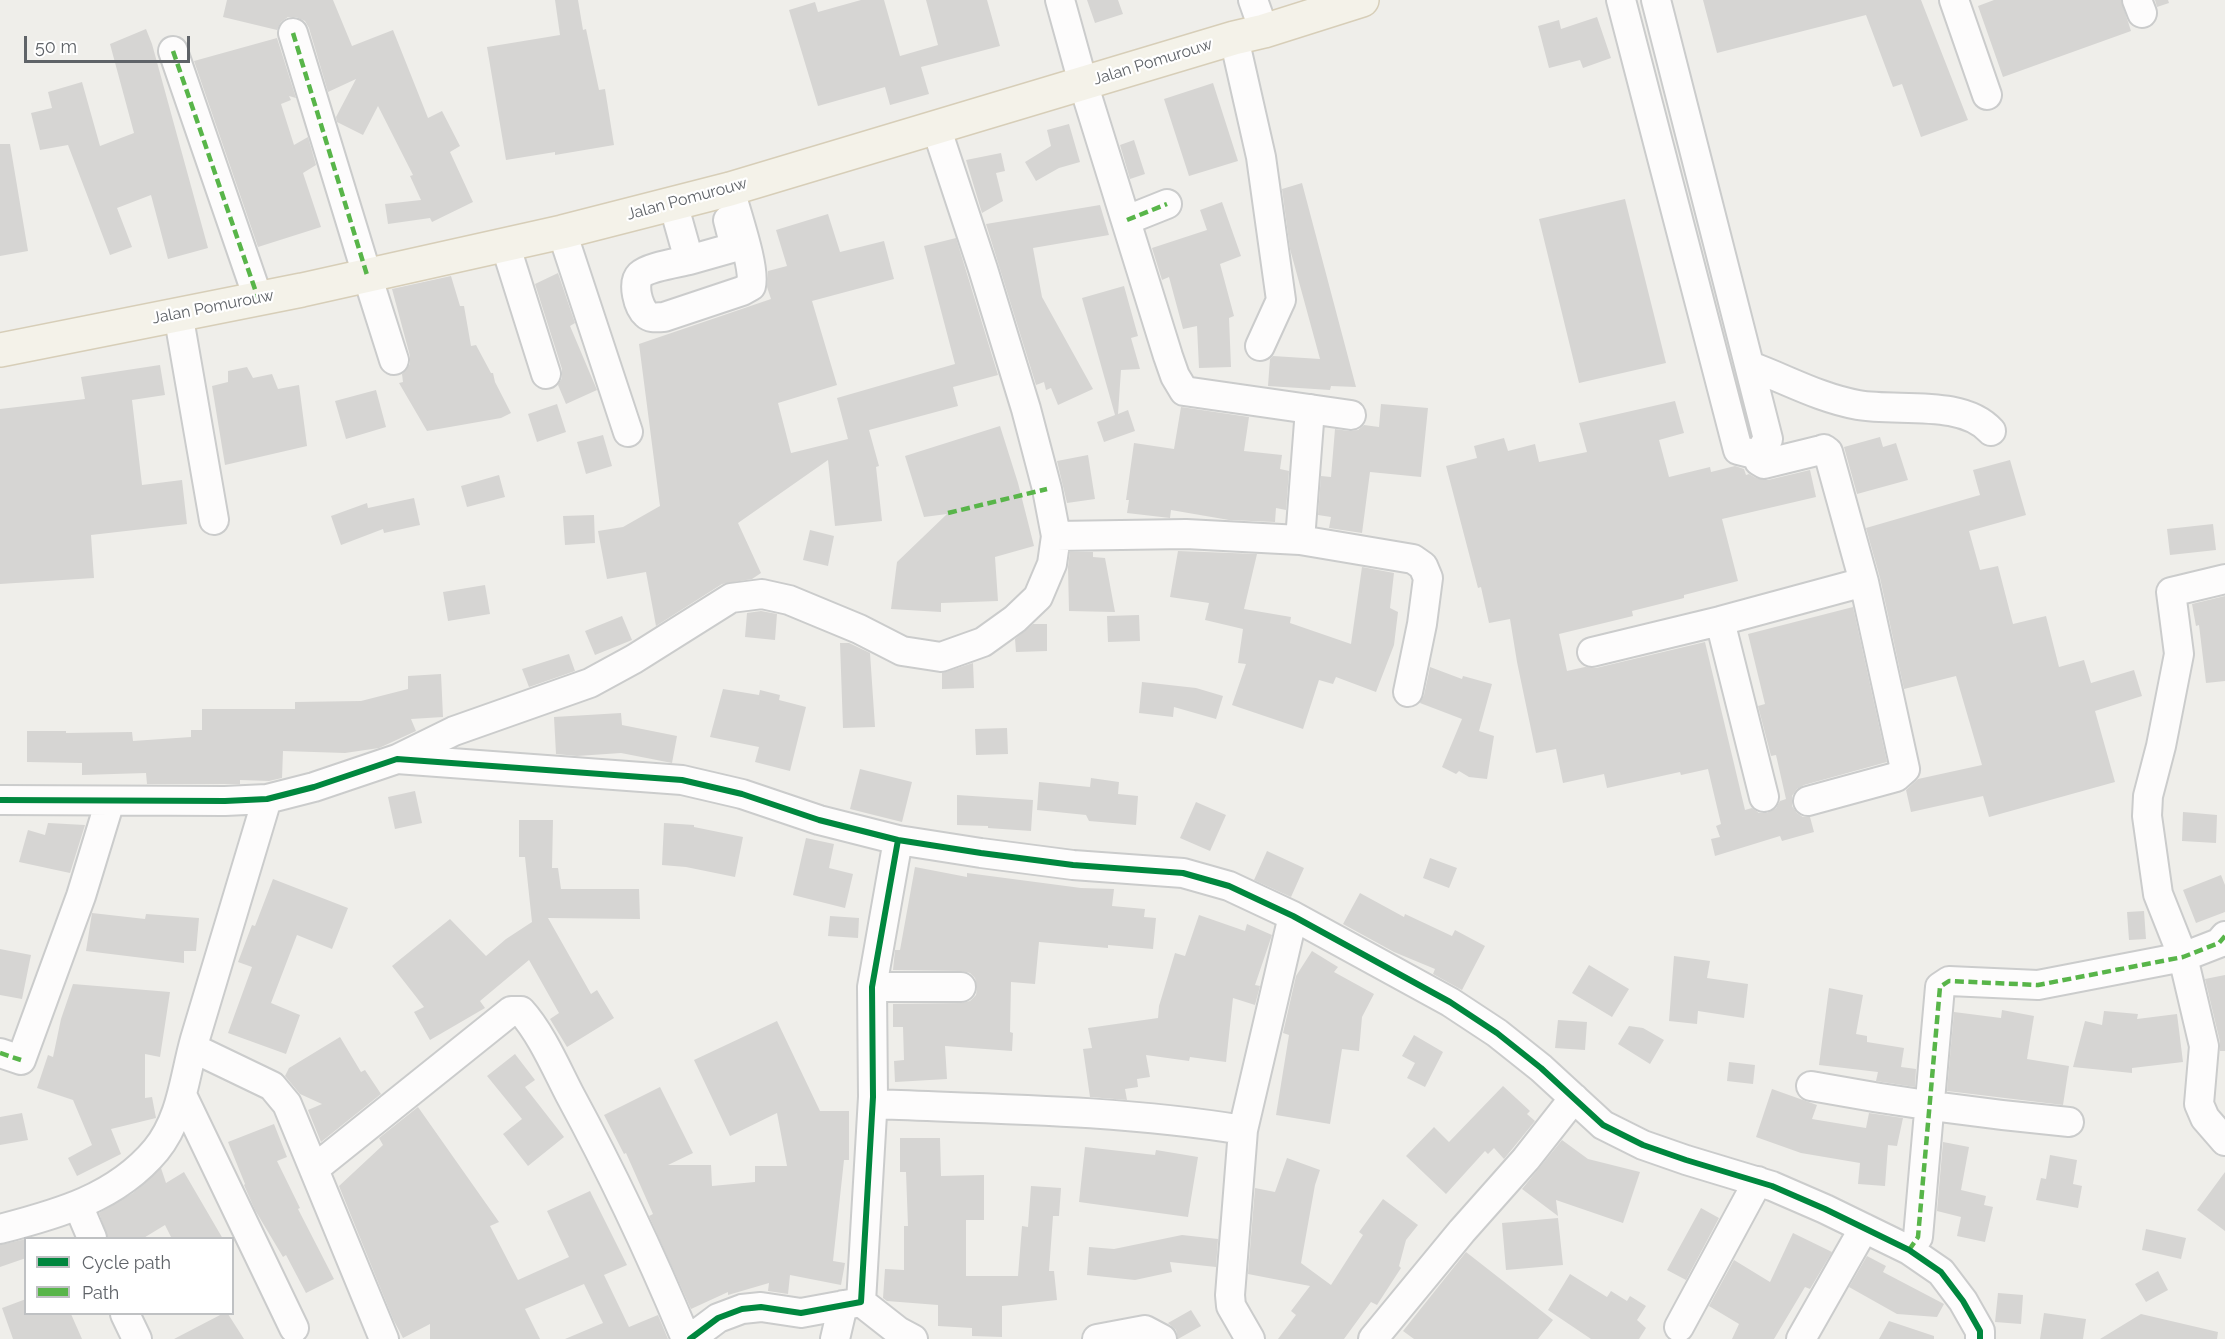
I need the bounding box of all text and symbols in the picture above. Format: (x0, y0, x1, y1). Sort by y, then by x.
scale bar (27, 24, 194, 62)
street label: Jalan Pomurouw (1091, 35, 1215, 89)
text: 50 m (35, 36, 77, 57)
street label: Jalan Pomurouw (625, 174, 749, 224)
street label: Jalan Pomurouw (150, 286, 276, 328)
legend (24, 1237, 234, 1315)
text: Cycle path (82, 1252, 171, 1273)
text: Path (82, 1282, 119, 1303)

